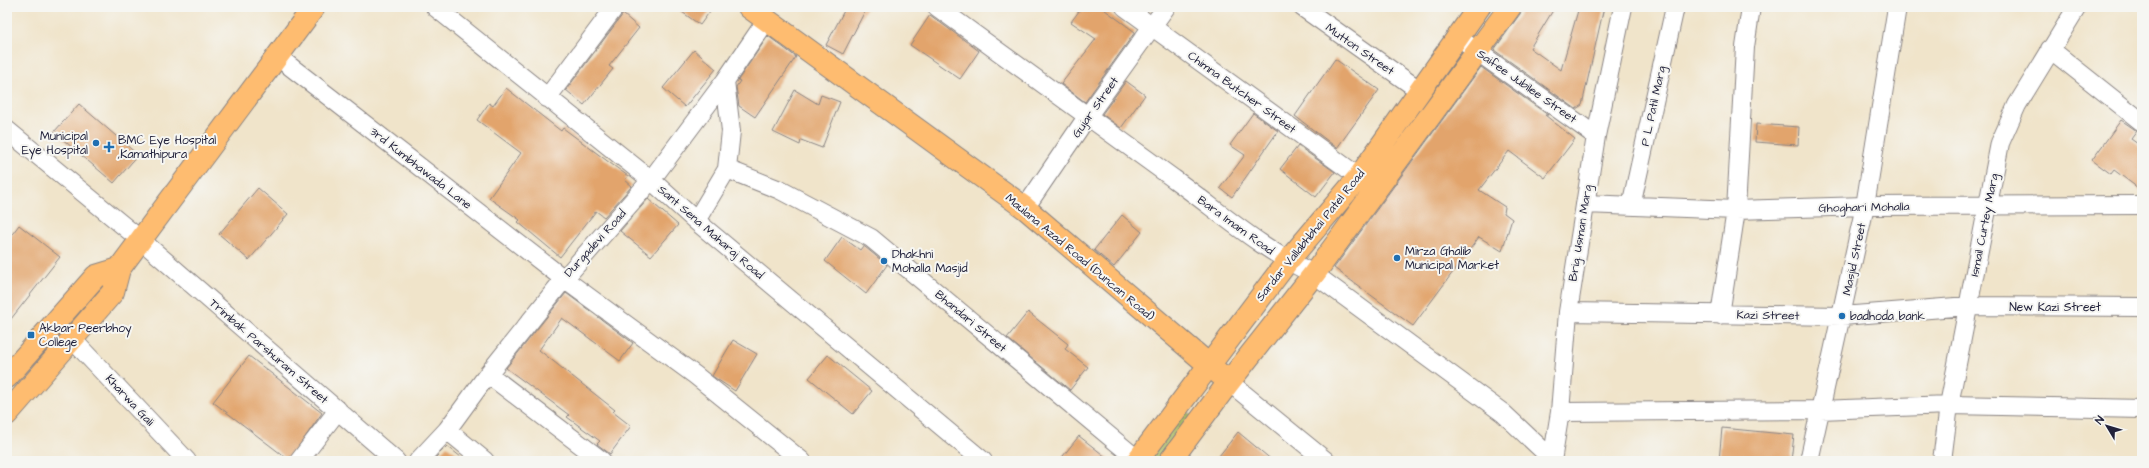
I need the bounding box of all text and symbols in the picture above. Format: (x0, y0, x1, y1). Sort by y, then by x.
street label: Mutton Street (1322, 19, 1398, 79)
street label: Saifee Jubilee Street (1473, 46, 1580, 127)
street label: Chimna Butcher Street (1184, 47, 1300, 138)
street label: P L Patil Marg (1637, 64, 1671, 148)
street label: Gujar Street (1068, 73, 1123, 141)
street label: 3rd Kumbhawada Lane (366, 123, 476, 214)
place label: Municipal Eye Hospital (22, 128, 88, 160)
place label: BMC Eye Hospital ,Kamathipura (117, 132, 216, 163)
marker: Municipal Eye Hospital (91, 138, 101, 148)
marker: BMC Eye Hospital ,Kamathipura (103, 141, 115, 153)
street label: Sardar Vallabhbhai Patel Road (1252, 166, 1369, 305)
street label: Ismail Curtey Marg (1966, 172, 2004, 278)
street label: Sant Sena Maharaj Road (654, 181, 768, 283)
street label: Brig. Usman Marg (1564, 184, 1598, 283)
street label: Maulana Azad Road (Duncan Road) (1002, 190, 1158, 325)
street label: Bara Imam Road (1194, 192, 1278, 259)
street label: Ghoghari Mohalla (1818, 198, 1910, 218)
street label: Durgadevi Road (560, 206, 631, 282)
street label: Masjid Street (1838, 221, 1871, 297)
place label: Mirza Ghalib Municipal Market (1405, 243, 1499, 274)
place label: Dhakhni Mohalla Masjid (892, 246, 968, 277)
marker: Mirza Ghalib Municipal Market (1392, 253, 1402, 263)
marker: Dhakhni Mohalla Masjid (879, 256, 889, 266)
street label: Bhandari Street (931, 286, 1010, 357)
street label: Trimbak Parshuram Street (206, 295, 332, 408)
street label: New Kazi Street (2009, 299, 2101, 316)
street label: Kazi Street (1736, 306, 1800, 325)
place label: badhoda bank (1850, 308, 1926, 325)
marker: badhoda bank (1837, 311, 1847, 321)
place label: Akbar Peerbhoy College (39, 320, 132, 352)
marker: Akbar Peerbhoy College (26, 330, 36, 340)
street label: Kharwa Gali (101, 371, 158, 430)
north arrow (2087, 406, 2127, 446)
text: N (2091, 413, 2108, 427)

